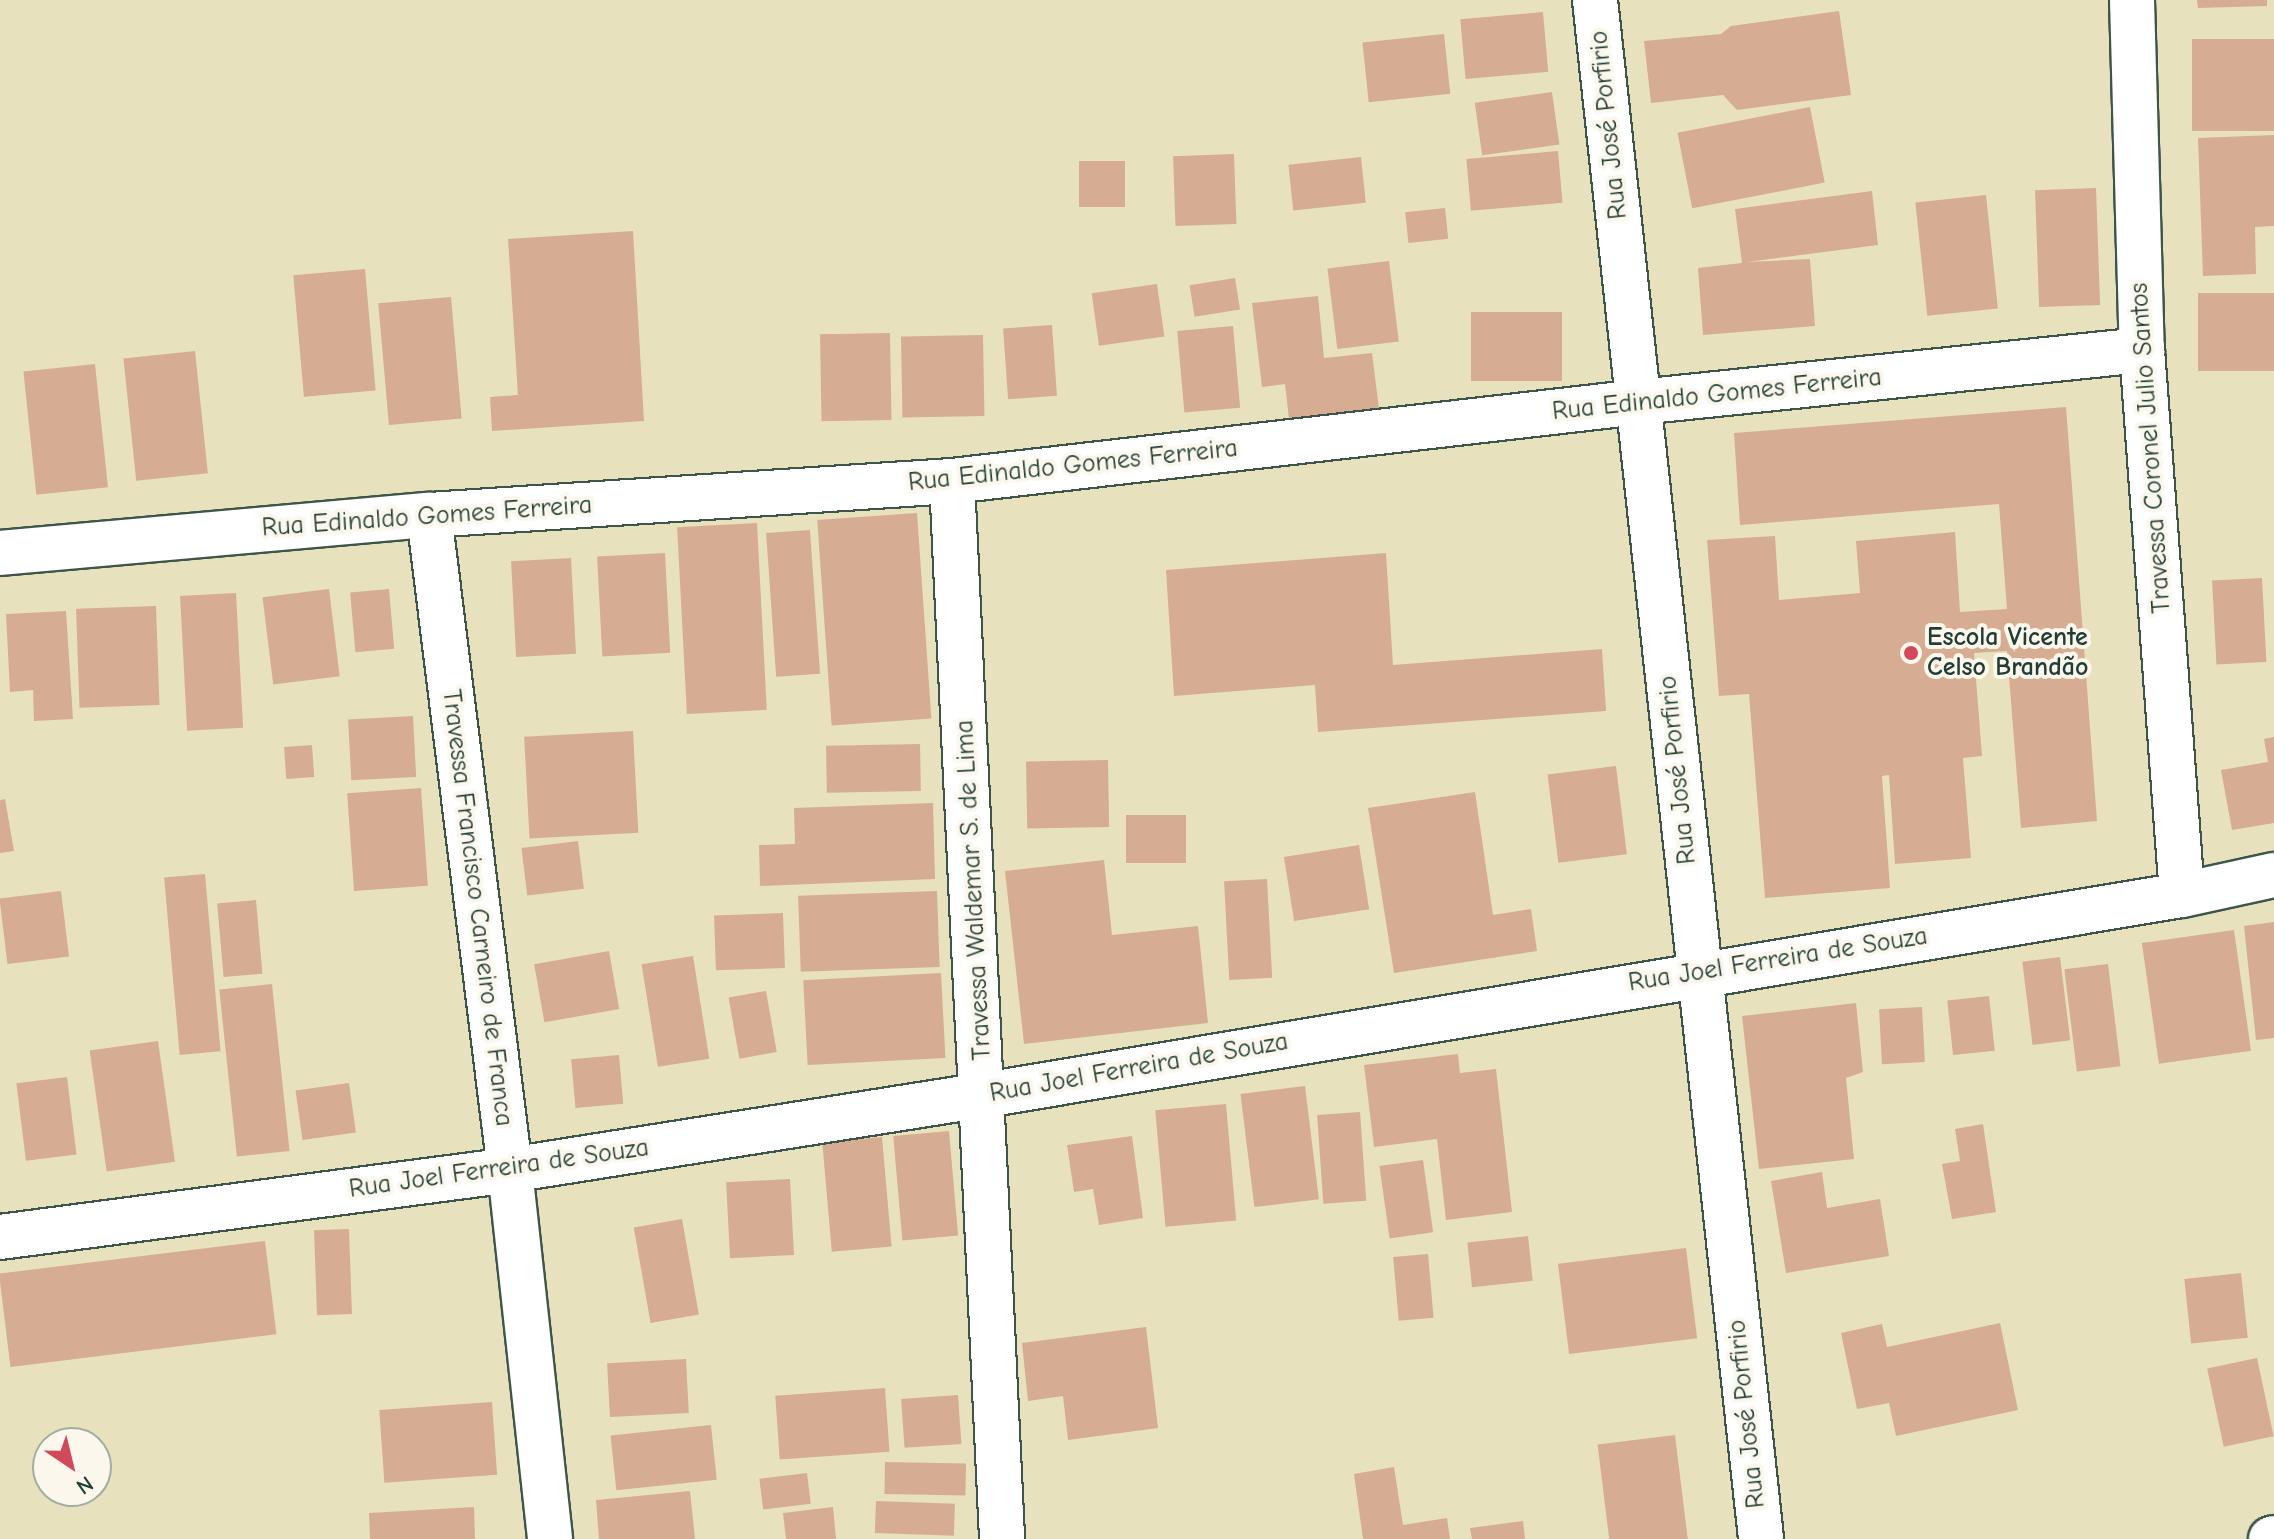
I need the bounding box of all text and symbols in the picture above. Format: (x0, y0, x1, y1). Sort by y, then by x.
street label: Rua José Porfirio (1584, 29, 1634, 221)
street label: Travessa Coronel Julio Santos (2124, 282, 2178, 614)
street label: Rua Edinaldo Gomes Ferreira (1551, 362, 1883, 428)
street label: Rua Edinaldo Gomes Ferreira (907, 433, 1239, 499)
street label: Rua Edinaldo Gomes Ferreira (261, 490, 593, 544)
place label: Escola Vicente Celso Brandão (1927, 622, 2088, 684)
marker: Escola Vicente Celso Brandão (1902, 644, 1920, 662)
street label: Rua José Porfirio (1653, 674, 1703, 866)
street label: Travessa Francisco Carneiro de Franca (435, 688, 519, 1128)
street label: Travessa Waldemar S. de Lima (950, 719, 998, 1061)
street label: Rua Joel Ferreira de Souza (1626, 921, 1930, 999)
street label: Rua Joel Ferreira de Souza (987, 1026, 1291, 1110)
street label: Rua Joel Ferreira de Souza (347, 1133, 651, 1205)
street label: Rua José Porfirio (1722, 1318, 1772, 1510)
north arrow (32, 1427, 112, 1507)
text: N (71, 1470, 98, 1500)

